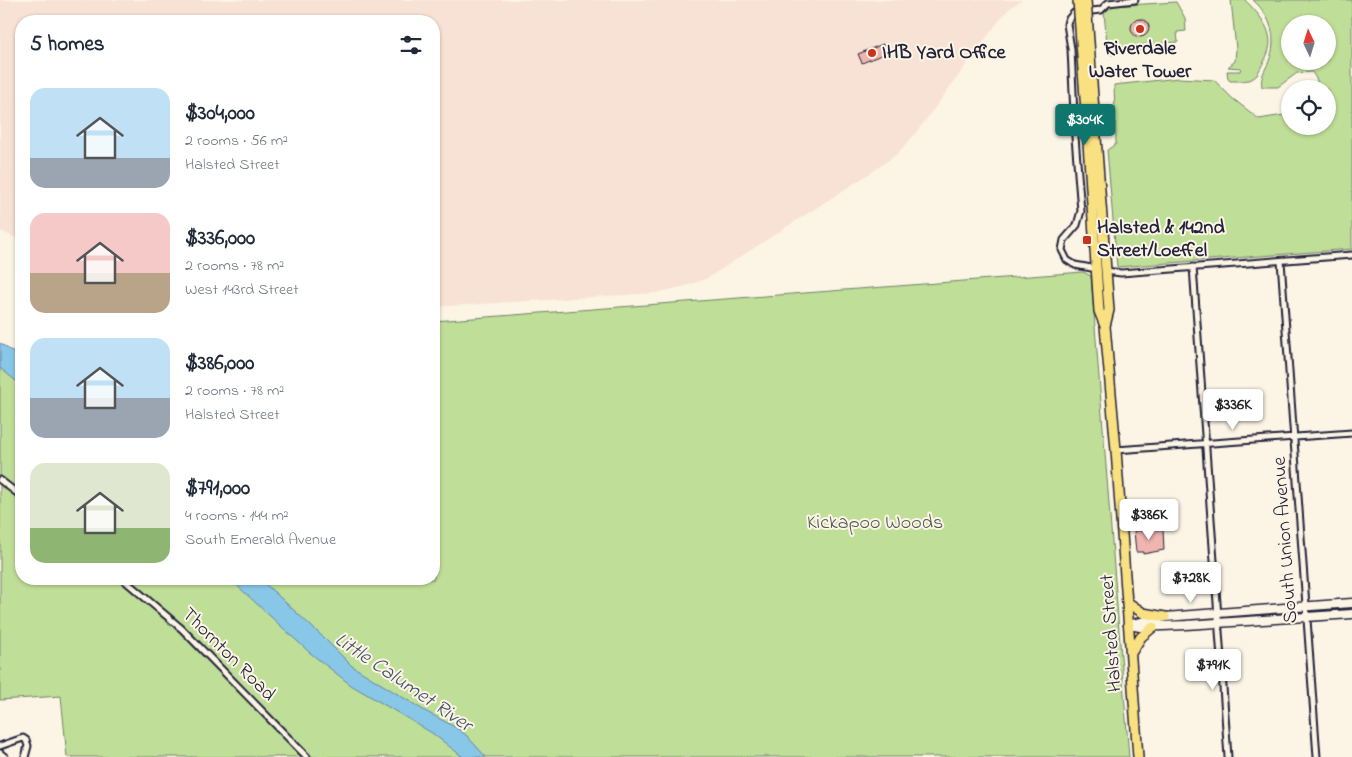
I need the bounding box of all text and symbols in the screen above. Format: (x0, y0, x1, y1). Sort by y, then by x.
north arrow (1281, 15, 1336, 70)
map controls (1281, 15, 1336, 135)
marker: Riverdale Water Tower (1134, 23, 1146, 35)
text: 5 homes (30, 30, 105, 60)
icon: filters (397, 31, 425, 59)
place label: Riverdale Water Tower (1089, 35, 1192, 87)
place label: IHB Yard Office (882, 39, 1007, 68)
marker: IHB Yard Office (866, 47, 878, 59)
button: locate (1281, 80, 1336, 135)
text: $304,000 (185, 99, 255, 129)
pin: $304K (1050, 104, 1120, 146)
icon: home (70, 108, 130, 168)
text: $304K (1066, 108, 1104, 132)
text: 2 rooms · 56 m² (185, 129, 288, 153)
text: Halsted Street (185, 153, 280, 177)
place label: Halsted & 142nd Street/Loeffel (1097, 214, 1225, 266)
text: $336,000 (185, 224, 255, 254)
icon: home (70, 233, 130, 293)
marker: Halsted & 142nd Street/Loeffel (1081, 234, 1093, 246)
text: 2 rooms · 78 m² (185, 254, 284, 278)
text: West 143rd Street (185, 278, 299, 302)
text: $386,000 (185, 349, 254, 379)
icon: home (70, 358, 130, 418)
text: 2 rooms · 78 m² (185, 379, 284, 403)
pin: $336K (1198, 388, 1268, 431)
text: $336K (1214, 393, 1252, 417)
text: Halsted Street (185, 403, 280, 427)
street label: South Union Avenue (1266, 456, 1306, 624)
text: $791,000 (185, 474, 250, 504)
icon: home (70, 483, 130, 543)
pin: $386K (1114, 498, 1184, 541)
text: $386K (1130, 503, 1168, 527)
text: 4 rooms · 144 m² (185, 504, 289, 528)
park label: Kickapoo Woods (807, 509, 943, 538)
text: South Emerald Avenue (185, 528, 336, 552)
pin: $728K (1156, 562, 1226, 604)
text: $728K (1172, 566, 1210, 590)
street label: Halsted Street (1093, 573, 1131, 693)
street label: Thornton Road (174, 601, 282, 709)
water label: Little Calumet River (328, 626, 480, 742)
pin: $791K (1178, 648, 1248, 691)
text: $791K (1196, 653, 1230, 677)

